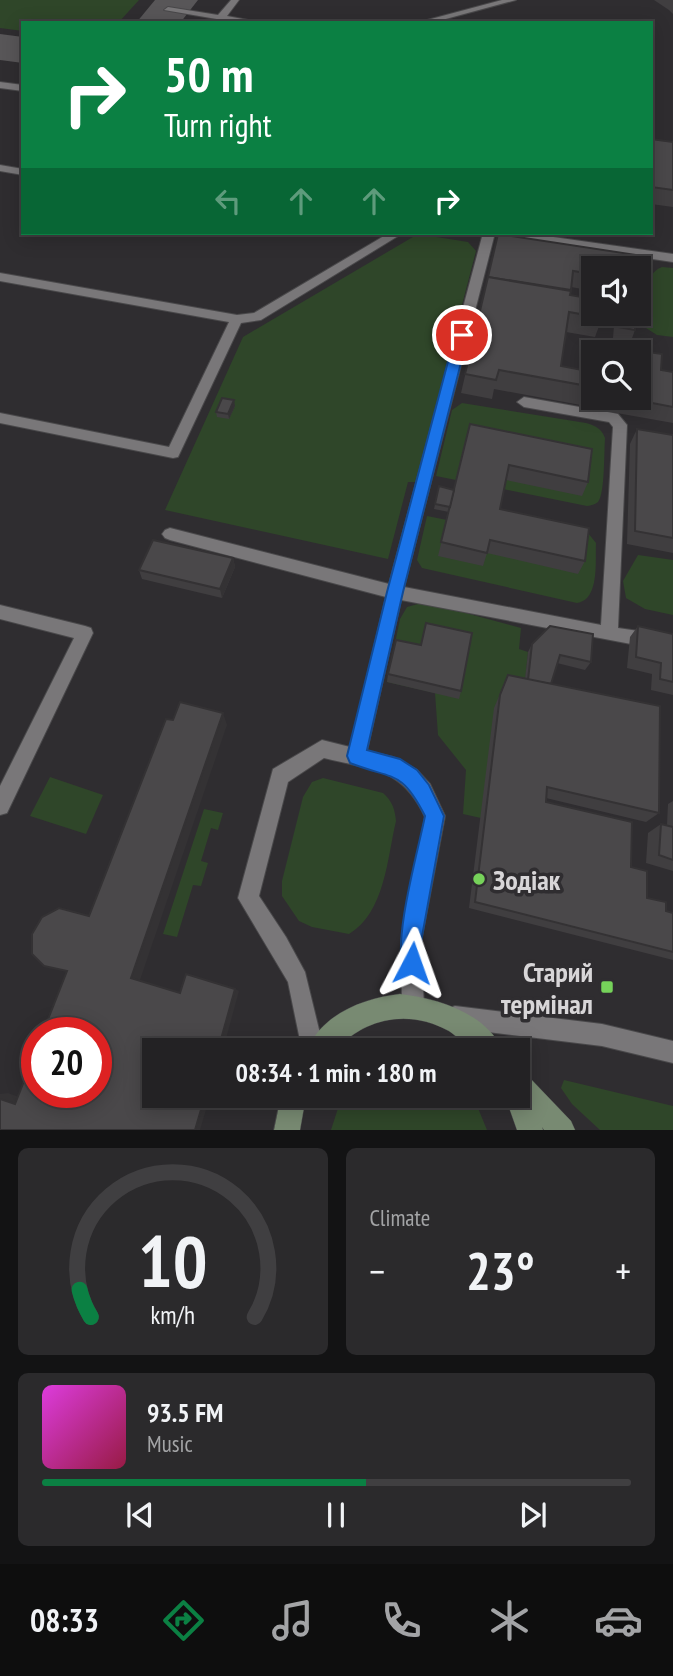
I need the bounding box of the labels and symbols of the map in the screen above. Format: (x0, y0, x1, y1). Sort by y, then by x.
pin (432, 305, 492, 365)
place label: Зодіак (493, 861, 561, 898)
marker: Зодіак (471, 871, 487, 887)
position arrow (375, 926, 449, 1000)
place label: Старий термінал (501, 953, 593, 1022)
marker: Старий термінал (599, 979, 615, 995)
speed limit sign: 20 (21, 1017, 112, 1108)

